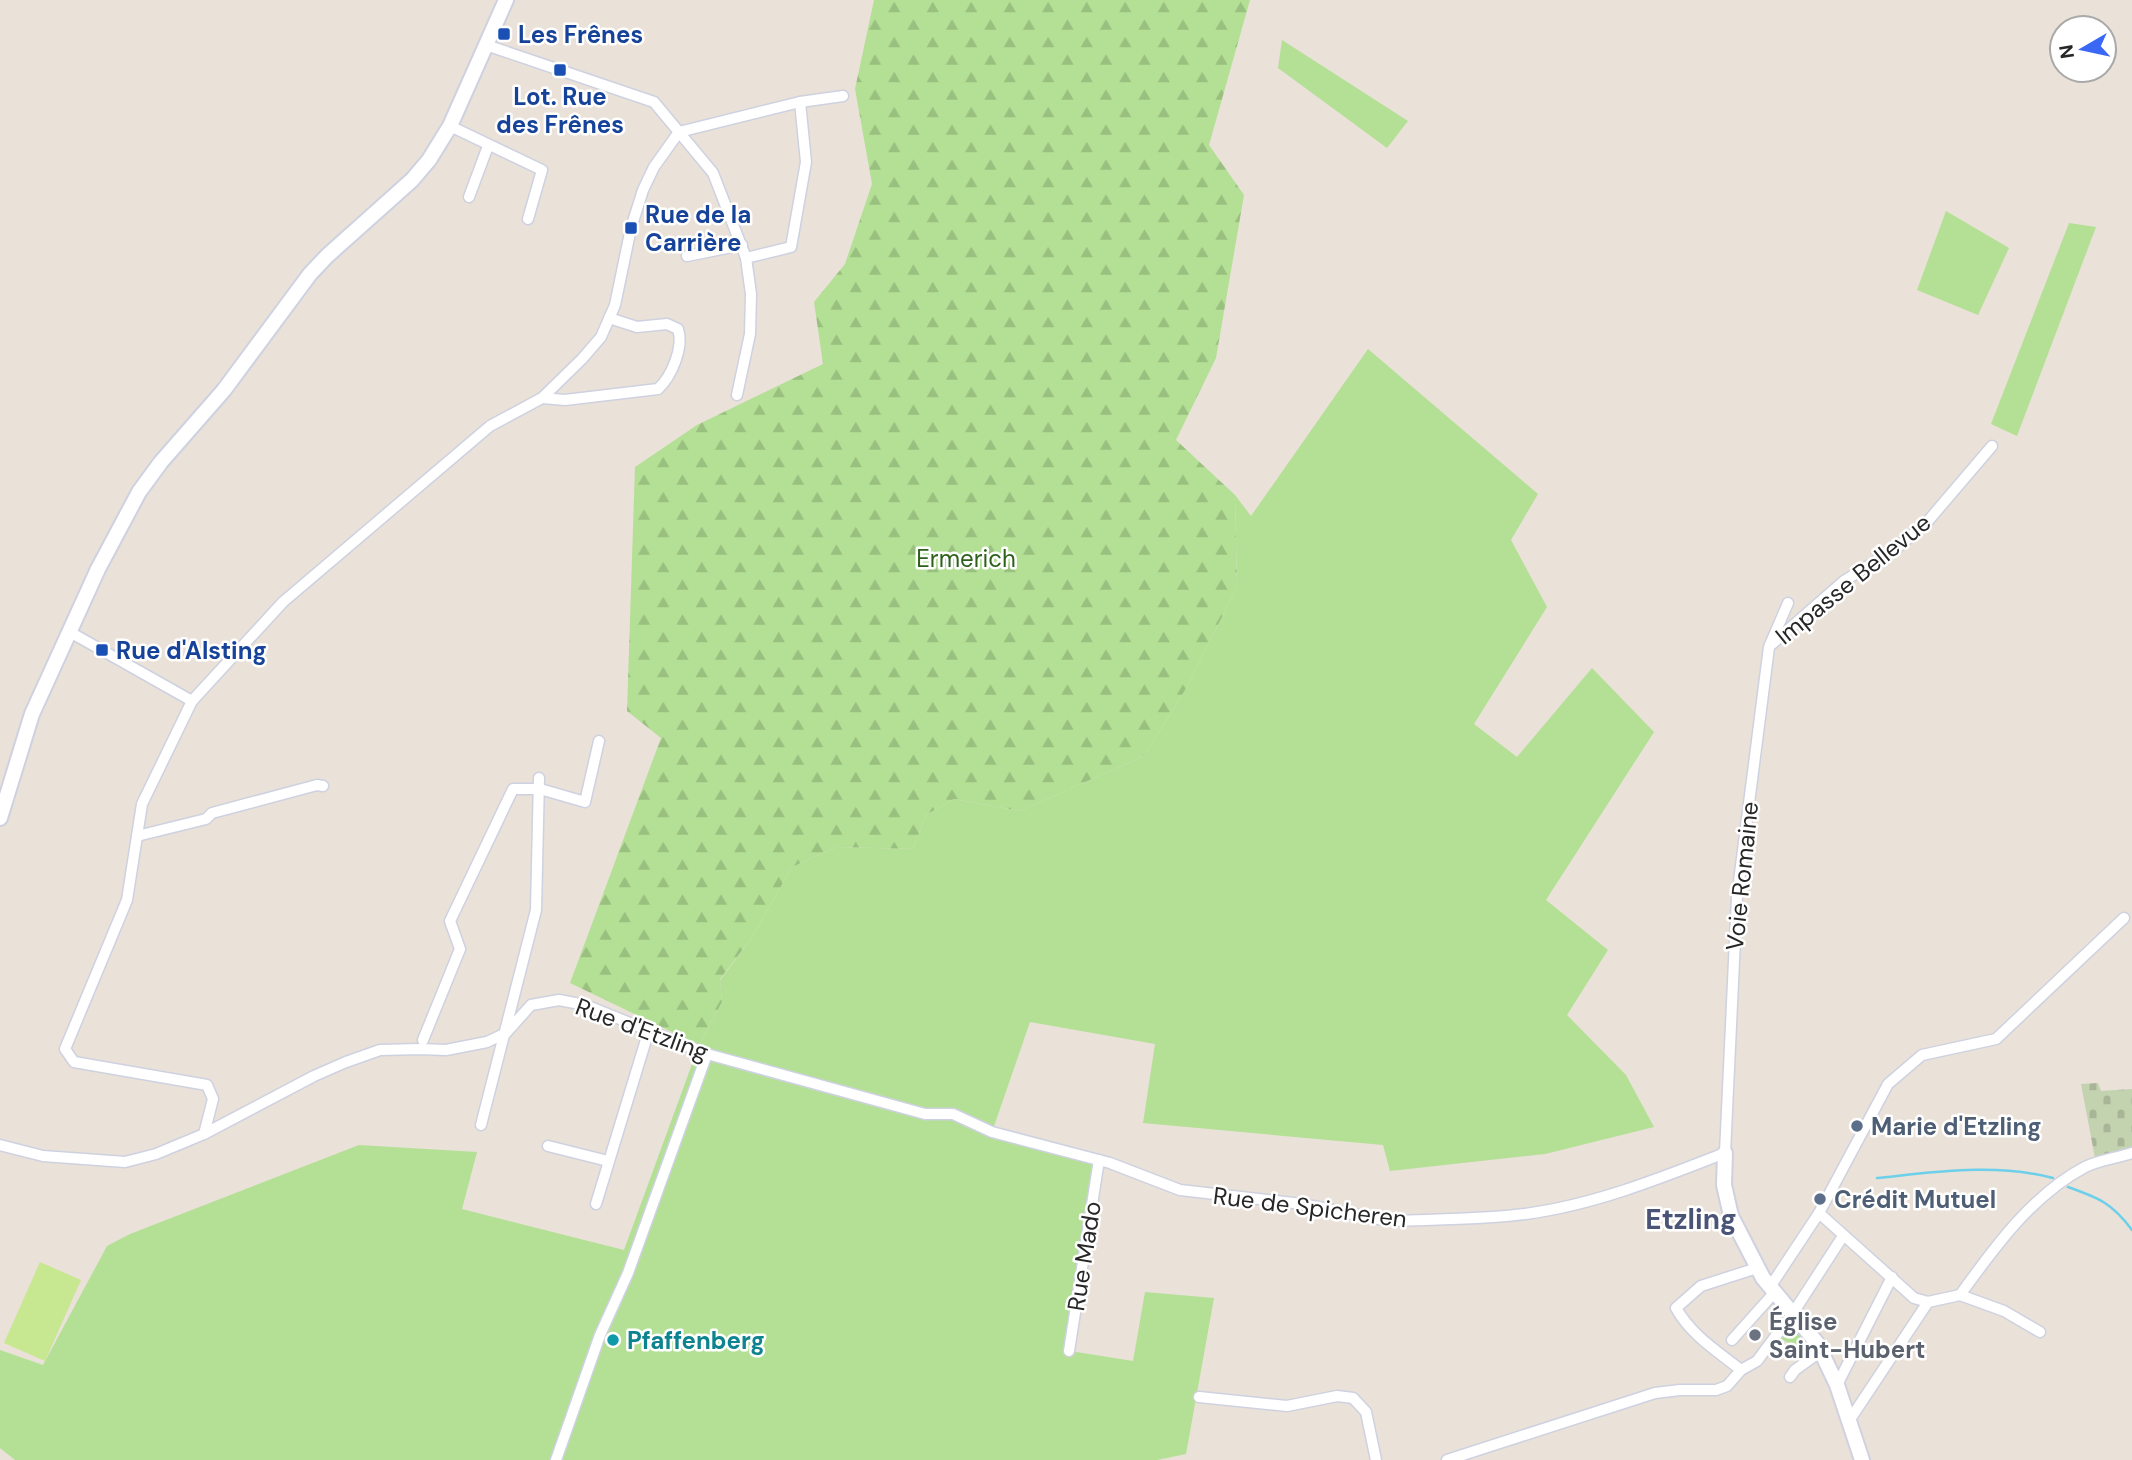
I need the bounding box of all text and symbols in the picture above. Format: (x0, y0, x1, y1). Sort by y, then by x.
north arrow (2048, 14, 2118, 84)
place label: Les Frênes (518, 19, 643, 50)
marker: Les Frênes (496, 26, 512, 42)
text: N (2053, 43, 2080, 60)
marker: Lot. Rue des Frênes (552, 62, 568, 78)
place label: Lot. Rue des Frênes (496, 81, 624, 140)
place label: Rue de la Carrière (645, 199, 751, 258)
marker: Rue de la Carrière (623, 220, 639, 236)
street label: Impasse Bellevue (1769, 507, 1937, 651)
park label: Ermerich (916, 543, 1016, 574)
place label: Rue d'Alsting (116, 635, 267, 666)
marker: Rue d'Alsting (94, 642, 110, 658)
street label: Voie Romaine (1719, 800, 1765, 952)
street label: Rue d'Etzling (571, 991, 713, 1067)
place label: Marie d'Etzling (1871, 1111, 2042, 1142)
marker: Marie d'Etzling (1849, 1118, 1865, 1134)
street label: Rue de Spicheren (1211, 1180, 1409, 1234)
place label: Crédit Mutuel (1834, 1184, 1996, 1215)
marker: Crédit Mutuel (1812, 1191, 1828, 1207)
street label: Rue Mado (1060, 1199, 1108, 1313)
district label: Etzling (1645, 1201, 1737, 1238)
place label: Église Saint-Hubert (1769, 1305, 1925, 1365)
place label: Pfaffenberg (627, 1325, 765, 1356)
marker: Église Saint-Hubert (1747, 1327, 1763, 1343)
marker: Pfaffenberg (605, 1332, 621, 1348)

